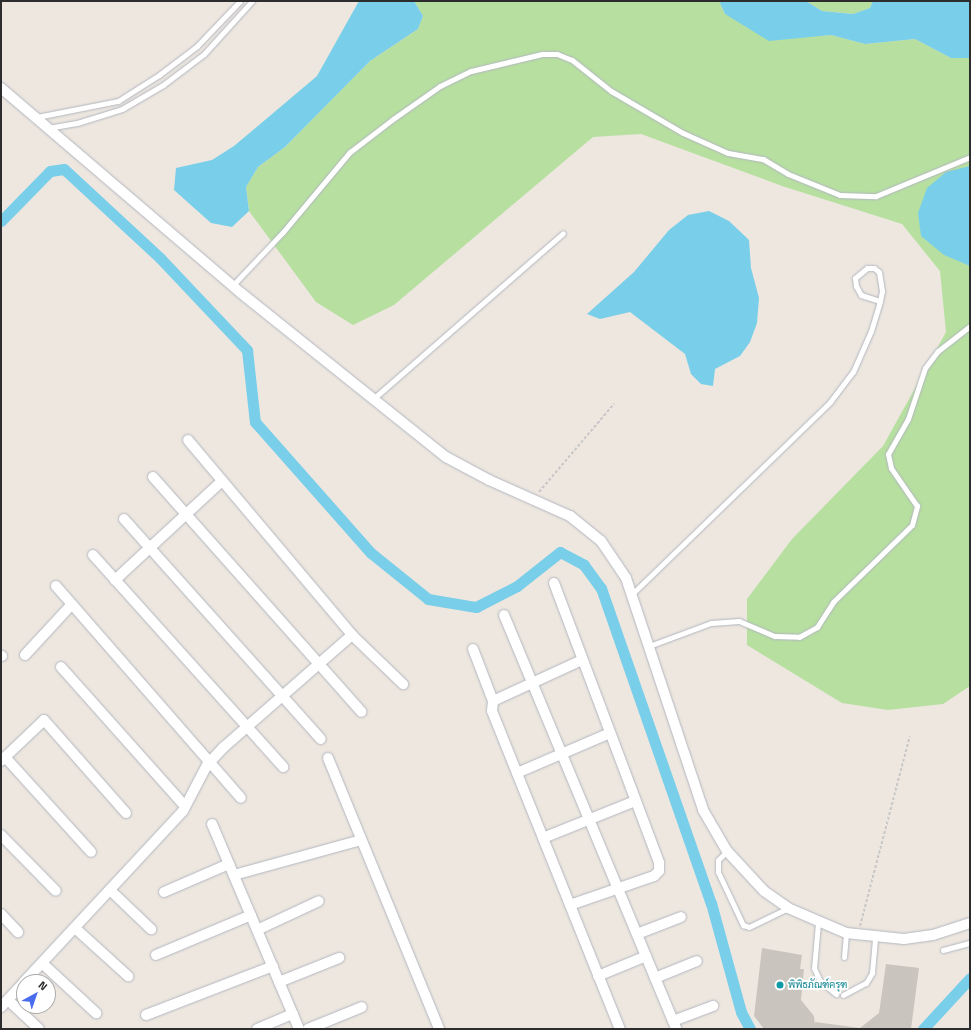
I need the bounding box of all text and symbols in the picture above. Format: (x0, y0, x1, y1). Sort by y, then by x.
north arrow (16, 974, 56, 1014)
text: N (35, 977, 51, 994)
place label: พิพิธภัณฑ์ครุฑ (788, 979, 847, 991)
marker: พิพิธภัณฑ์ครุฑ (775, 980, 785, 990)

